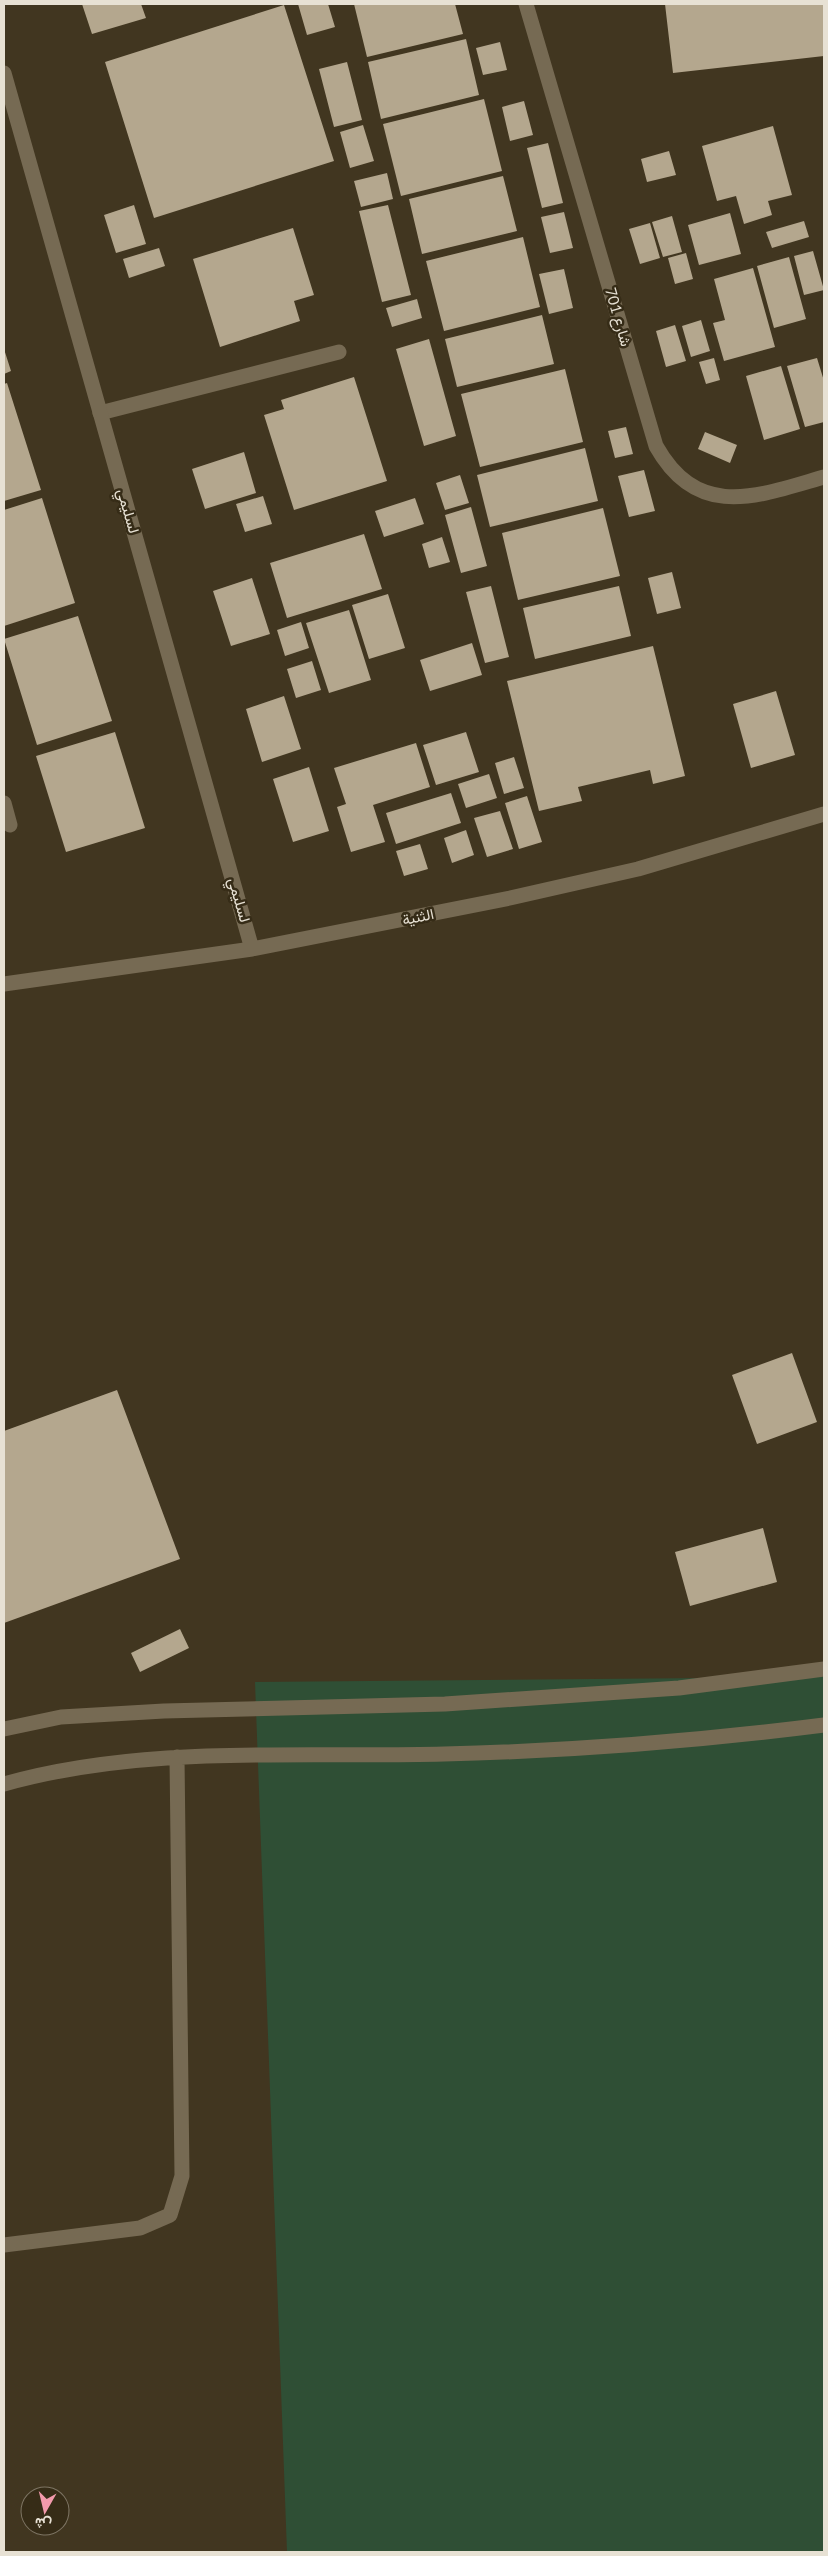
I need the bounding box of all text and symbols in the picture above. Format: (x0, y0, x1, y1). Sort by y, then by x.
street label: شارع 701 (599, 285, 636, 349)
street label: لسليمي (109, 486, 144, 537)
street label: لسليمي (220, 875, 255, 926)
street label: الثنية (400, 904, 435, 929)
north arrow (20, 2486, 70, 2536)
text: ش (33, 2514, 53, 2534)

